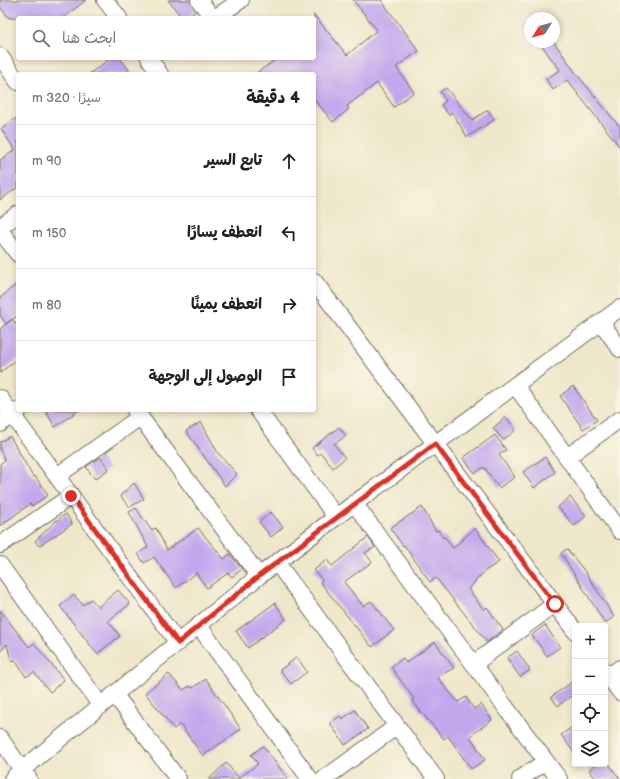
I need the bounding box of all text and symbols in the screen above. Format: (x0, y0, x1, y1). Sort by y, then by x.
north arrow (524, 12, 560, 48)
search box (16, 16, 316, 60)
icon: search (30, 27, 52, 49)
text: ابحث هنا (62, 29, 116, 48)
text: 4 دقيقة (246, 88, 300, 108)
text: سيرًا · 320 m (32, 90, 101, 106)
icon: ahead (278, 150, 300, 172)
text: تابع السير (204, 151, 262, 170)
text: 90 m (32, 153, 61, 169)
icon: left (278, 222, 300, 244)
text: انعطف يسارًا (187, 223, 262, 242)
text: 150 m (32, 225, 66, 241)
icon: right (278, 294, 300, 316)
text: انعطف يمينًا (191, 295, 262, 314)
text: 80 m (32, 297, 62, 313)
icon: arrive (278, 366, 300, 388)
text: الوصول إلى الوجهة (148, 367, 262, 386)
route end (62, 487, 80, 505)
route start (546, 595, 564, 613)
map controls (572, 623, 608, 767)
button: + (572, 623, 608, 659)
button: − (572, 659, 608, 695)
button: locate (572, 695, 608, 731)
button: layers (572, 731, 608, 767)

